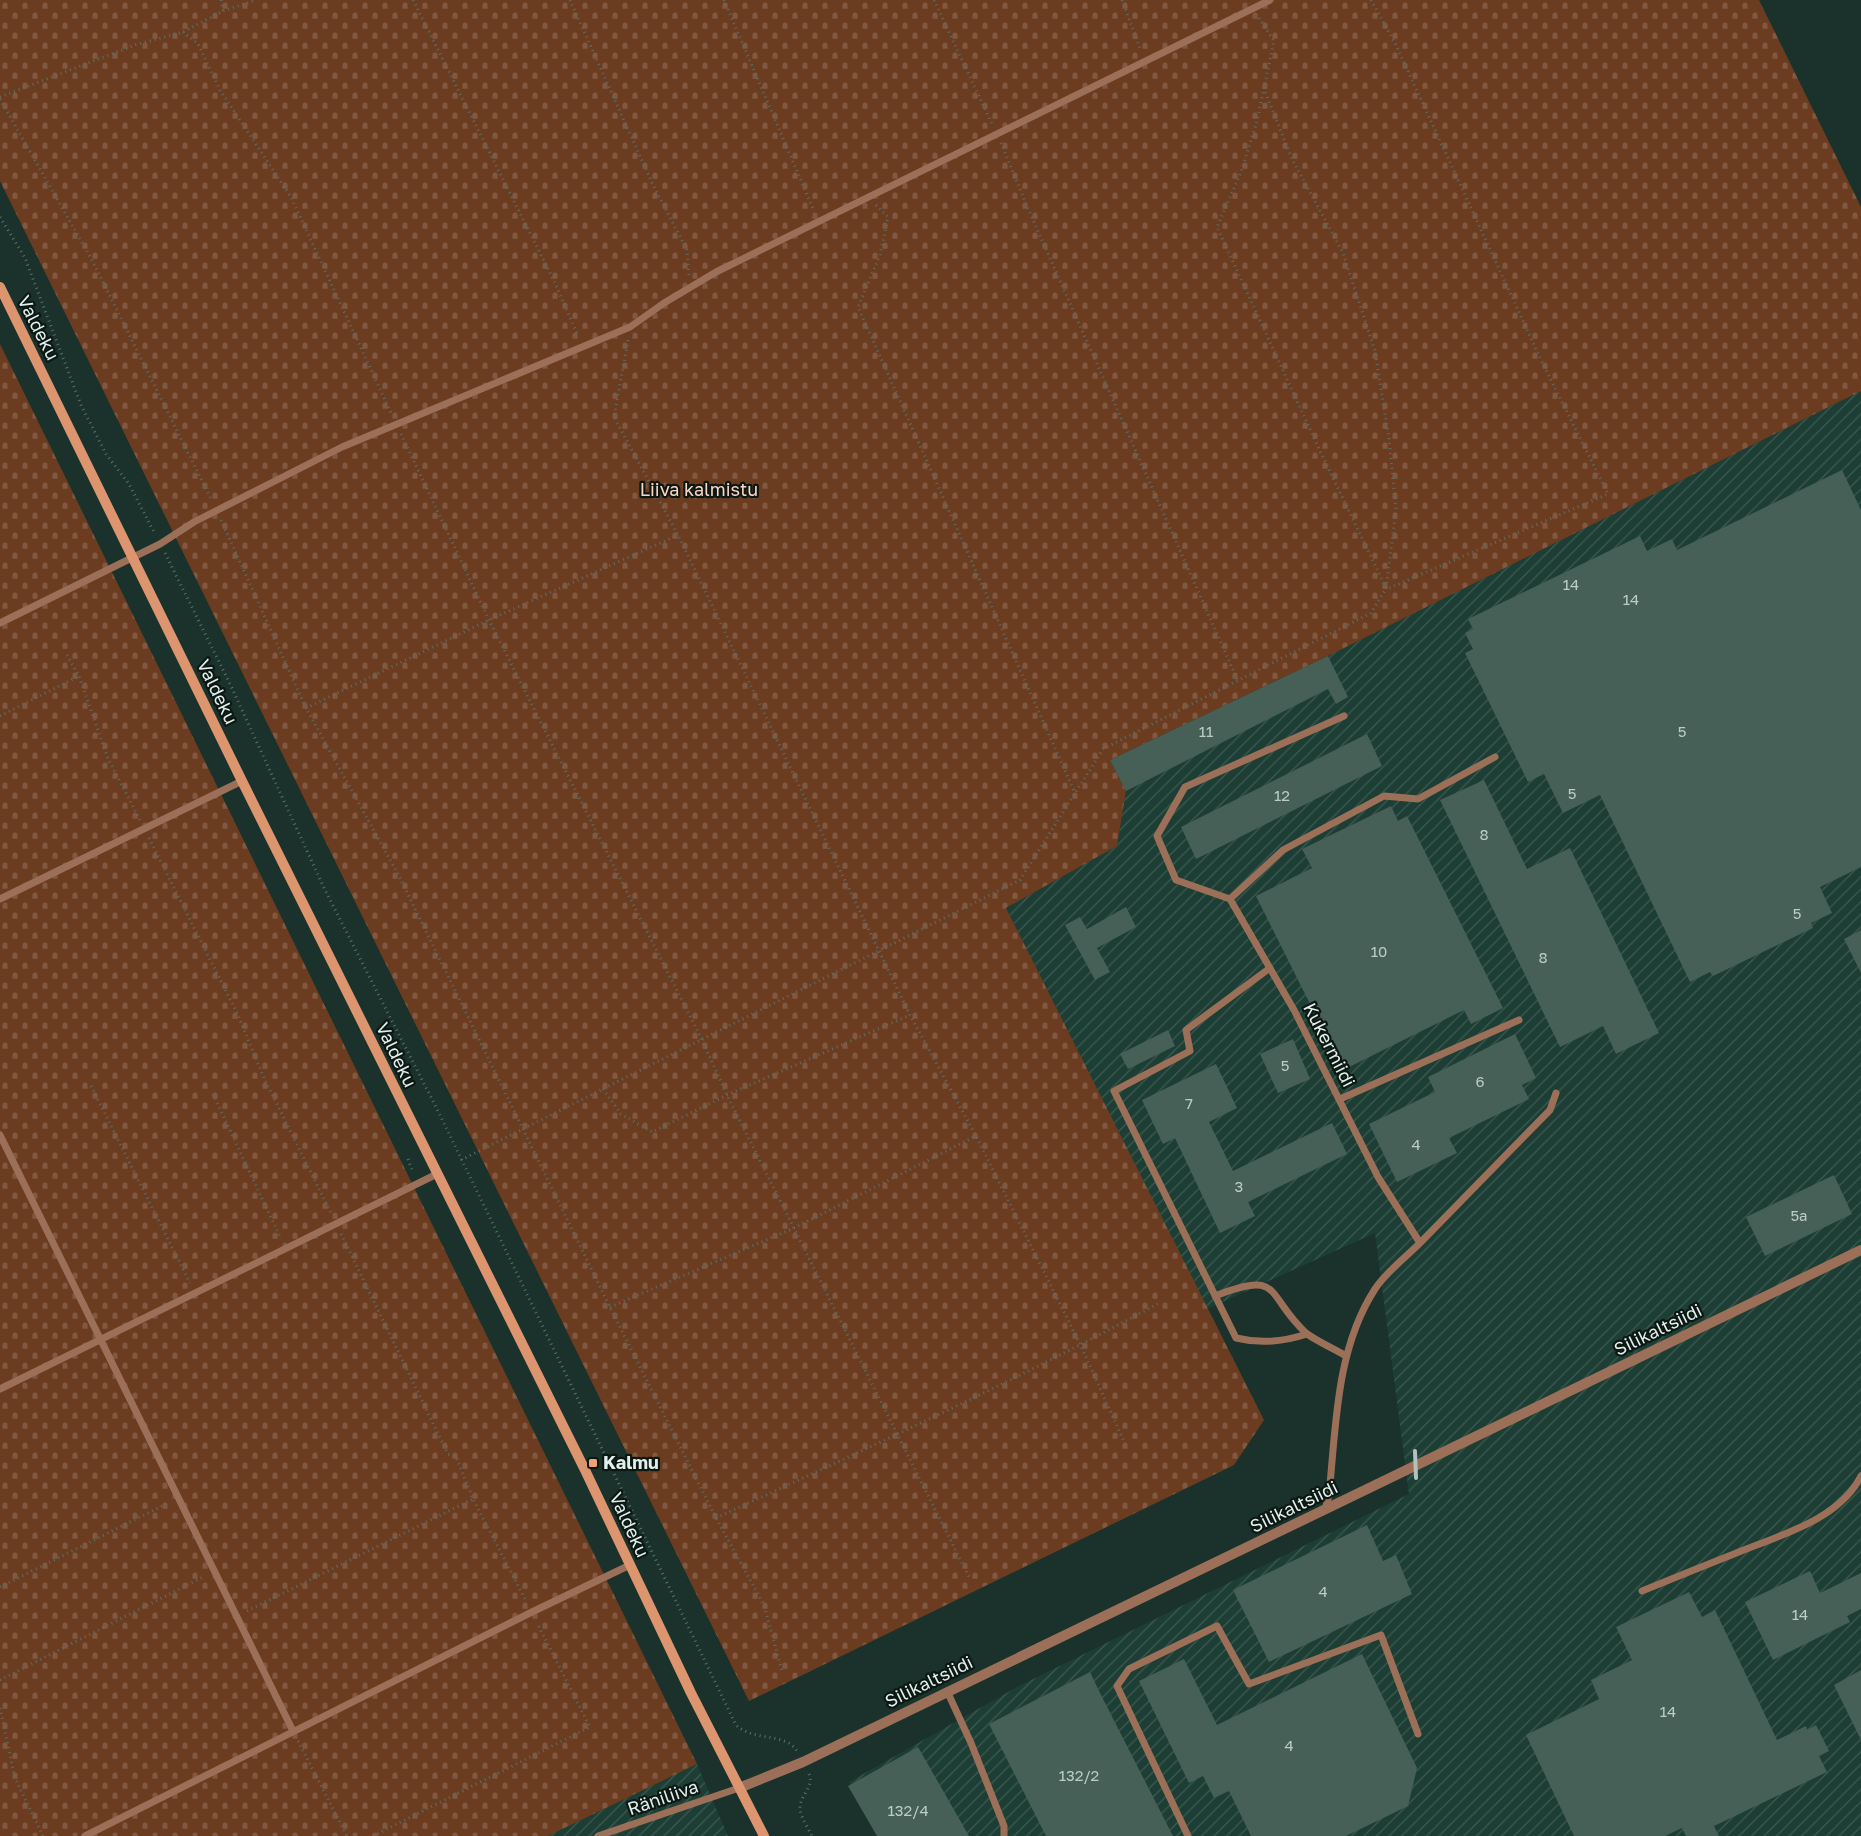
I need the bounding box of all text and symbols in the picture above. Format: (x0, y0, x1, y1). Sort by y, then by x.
street label: Valdeku (13, 292, 64, 363)
park label: Liiva kalmistu (640, 478, 758, 500)
house number: 14 (1563, 575, 1579, 593)
house number: 14 (1623, 590, 1639, 608)
street label: Valdeku (193, 656, 243, 728)
house number: 11 (1199, 722, 1213, 740)
house number: 5 (1678, 722, 1686, 740)
house number: 5 (1568, 784, 1576, 802)
house number: 12 (1274, 786, 1290, 804)
house number: 8 (1479, 825, 1489, 843)
house number: 5 (1793, 904, 1801, 922)
house number: 10 (1371, 942, 1387, 960)
house number: 8 (1538, 948, 1548, 966)
street label: Kukermiidi (1299, 999, 1361, 1090)
street label: Valdeku (372, 1019, 422, 1091)
house number: 5 (1281, 1056, 1289, 1074)
house number: 6 (1475, 1072, 1485, 1090)
house number: 7 (1185, 1094, 1193, 1112)
house number: 4 (1411, 1135, 1421, 1153)
house number: 3 (1235, 1177, 1243, 1195)
house number: 5a (1790, 1206, 1808, 1224)
street label: Silikaltsiidi (1610, 1298, 1705, 1360)
place label: Kalmu (603, 1451, 659, 1473)
marker: Kalmu (587, 1457, 599, 1469)
street label: Silikaltsiidi (1246, 1475, 1341, 1537)
street label: Valdeku (605, 1489, 655, 1561)
house number: 4 (1318, 1582, 1328, 1600)
house number: 14 (1792, 1605, 1808, 1623)
street label: Silikaltsiidi (881, 1650, 976, 1712)
house number: 14 (1660, 1702, 1676, 1720)
house number: 4 (1284, 1736, 1294, 1754)
house number: 132/2 (1059, 1766, 1099, 1784)
street label: Räniliiva (624, 1775, 701, 1819)
house number: 132/4 (887, 1801, 929, 1819)

